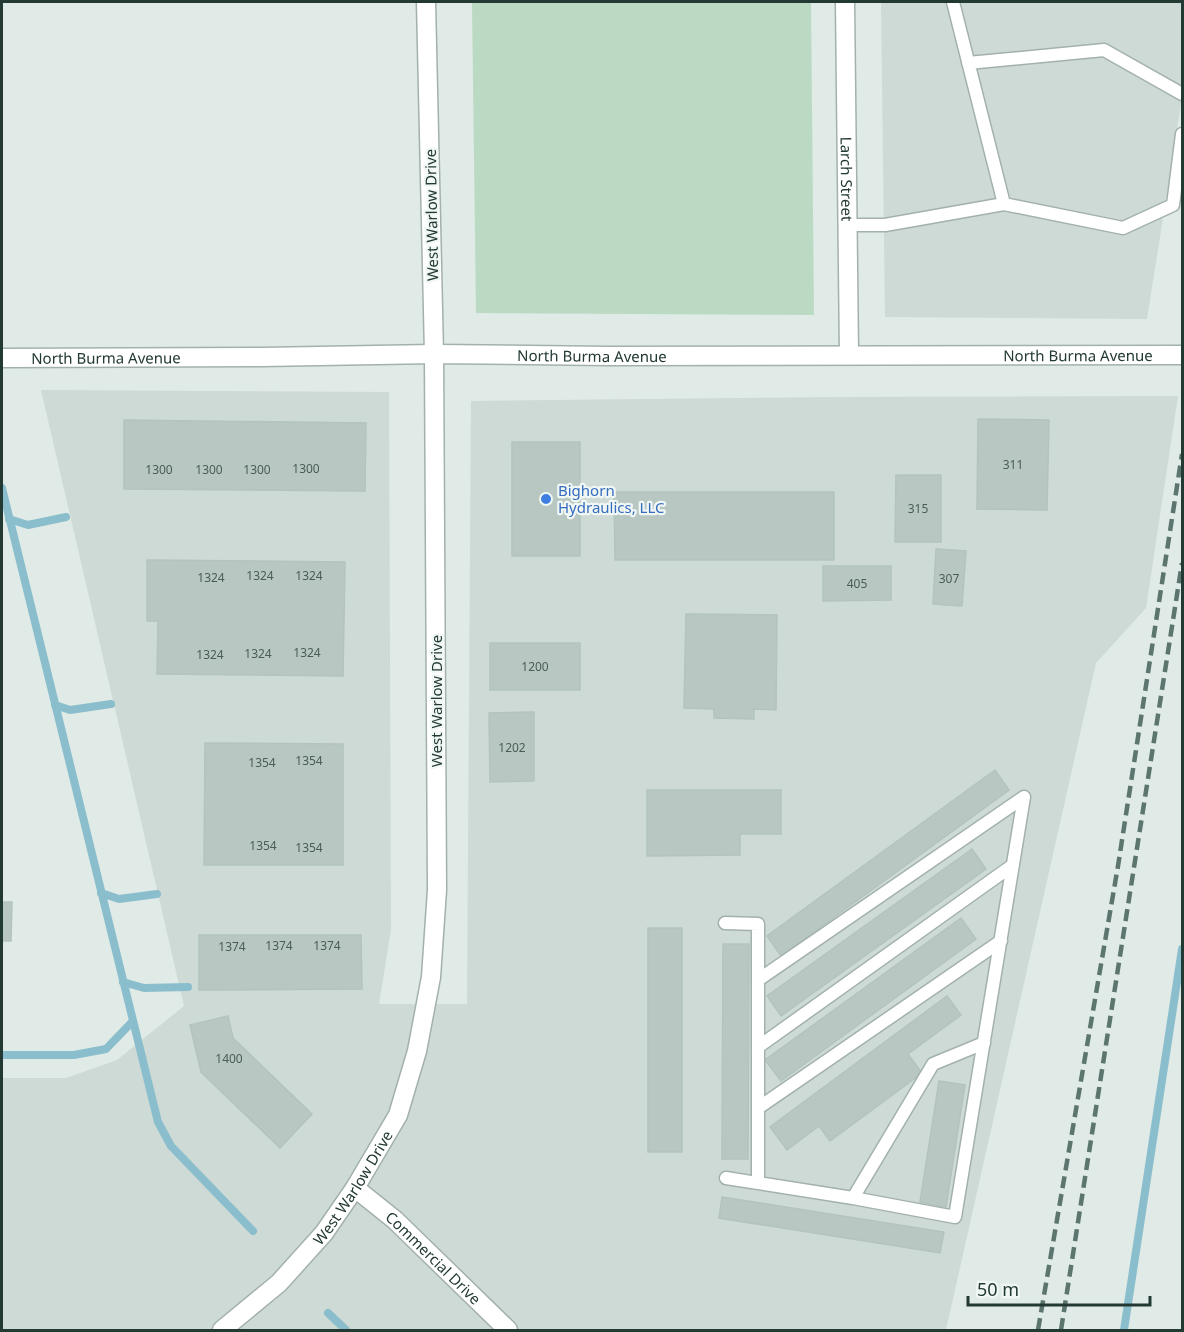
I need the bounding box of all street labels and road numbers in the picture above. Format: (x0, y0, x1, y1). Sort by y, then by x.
street label: Larch Street (837, 137, 857, 222)
street label: West Warlow Drive (420, 149, 442, 281)
street label: North Burma Avenue (517, 345, 667, 366)
street label: North Burma Avenue (1003, 345, 1153, 365)
street label: North Burma Avenue (31, 347, 181, 368)
street label: West Warlow Drive (426, 635, 446, 767)
street label: West Warlow Drive (308, 1127, 397, 1249)
street label: Commercial Drive (382, 1207, 485, 1308)

